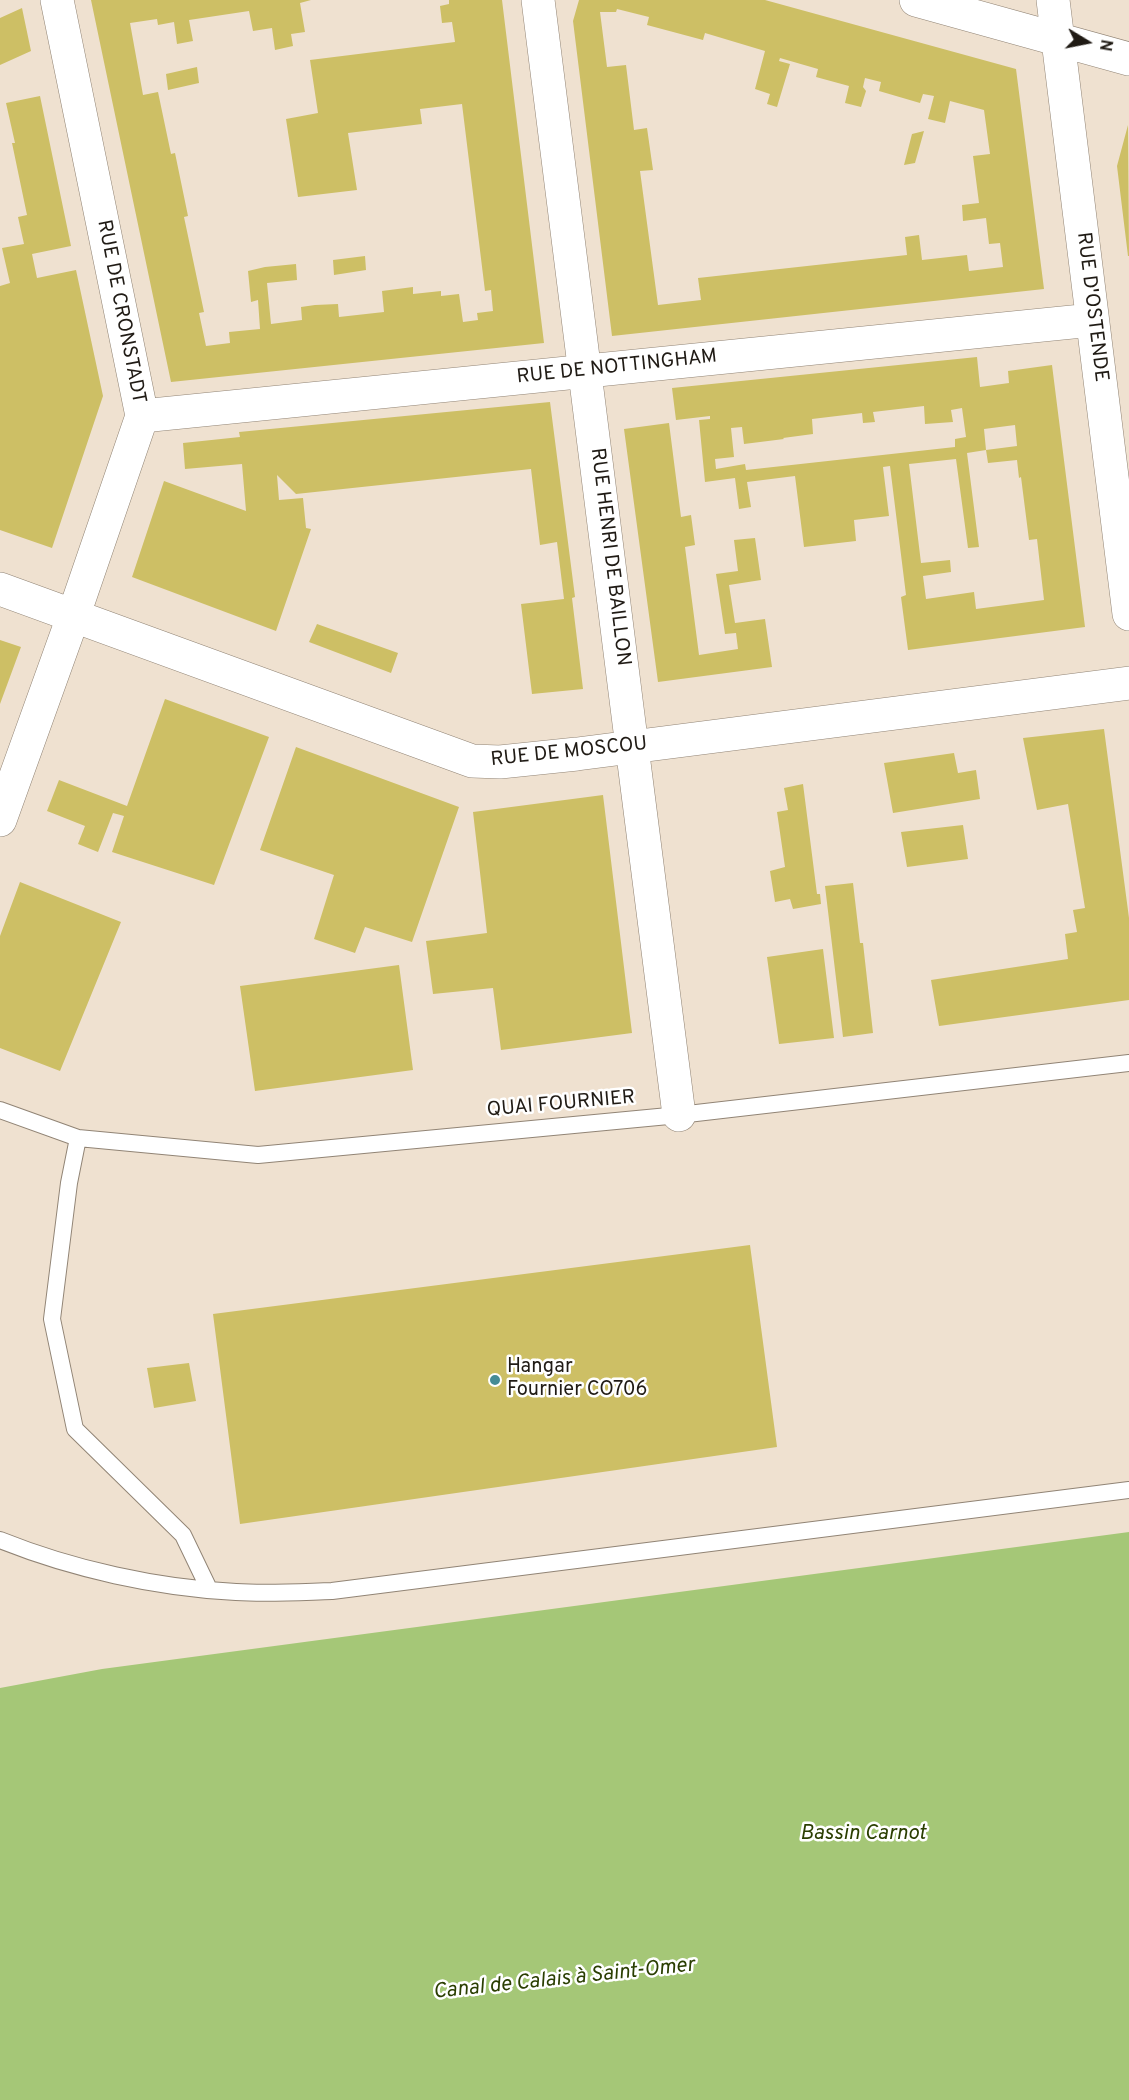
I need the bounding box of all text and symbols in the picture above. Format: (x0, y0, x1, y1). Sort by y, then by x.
north arrow (1057, 12, 1117, 72)
text: N (1094, 38, 1116, 53)
street label: RUE DE CRONSTADT (90, 218, 150, 406)
street label: RUE D'OSTENDE (1070, 231, 1112, 383)
street label: RUE DE NOTTINGHAM (516, 346, 718, 390)
street label: RUE HENRI DE BAILLON (584, 447, 634, 667)
street label: RUE DE MOSCOU (490, 733, 648, 773)
street label: QUAI FOURNIER (486, 1087, 636, 1123)
place label: Hangar Fournier CO706 (507, 1356, 648, 1403)
marker: Hangar Fournier CO706 (488, 1373, 502, 1387)
water label: Bassin Carnot (800, 1822, 926, 1848)
water label: Canal de Calais à Saint-Omer (432, 1954, 696, 2006)

